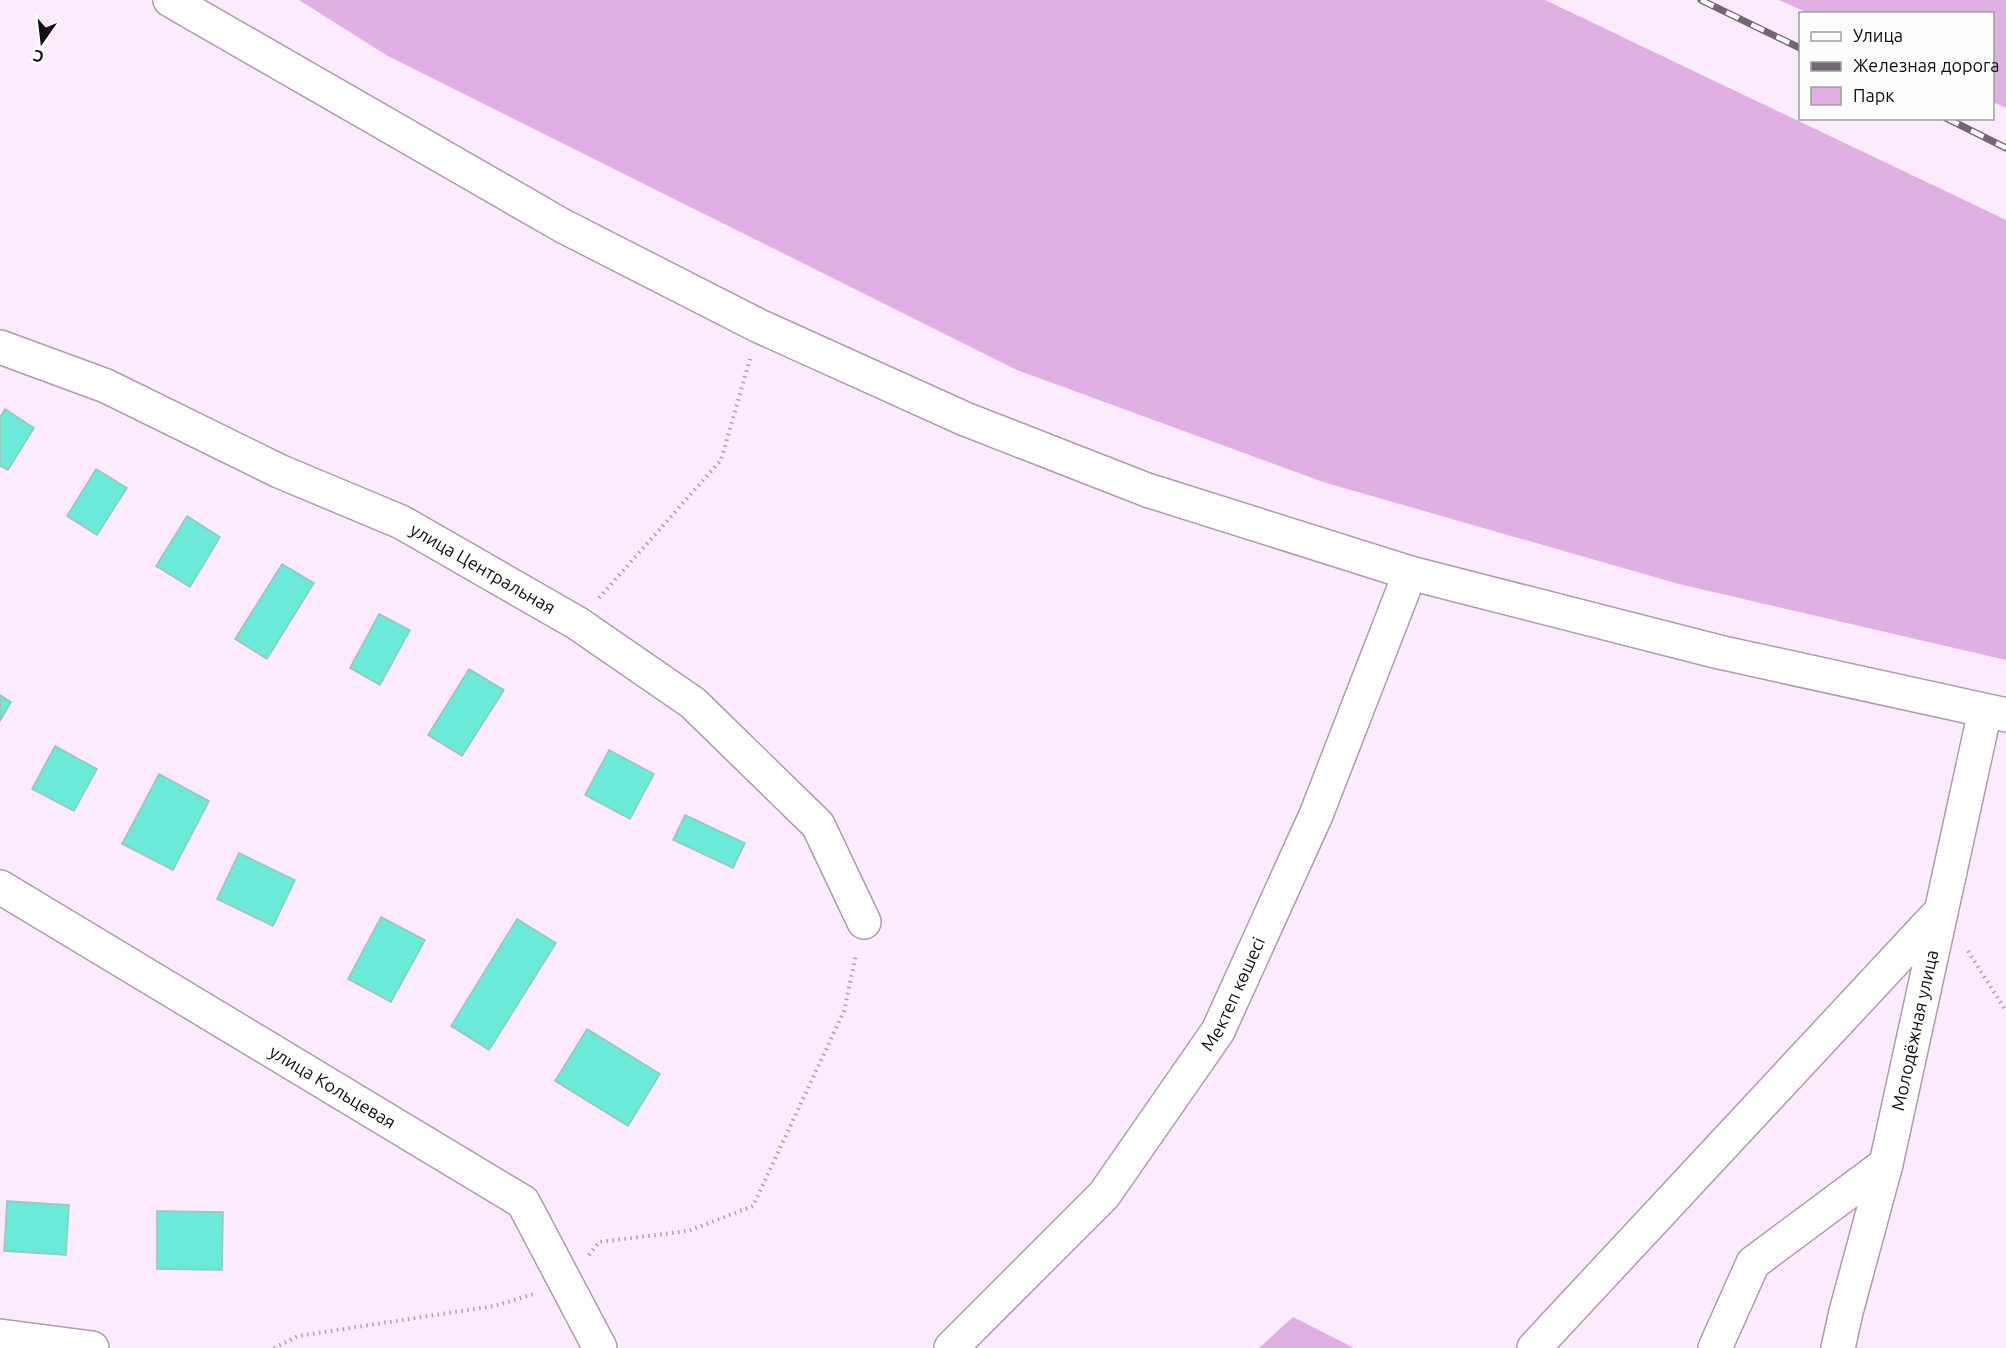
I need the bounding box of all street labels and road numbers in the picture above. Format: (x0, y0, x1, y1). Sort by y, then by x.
street label: улица Центральная (407, 519, 559, 617)
street label: Мектеп көшесі (1196, 934, 1268, 1054)
street label: Молодёжная улица (1887, 948, 1942, 1112)
street label: улица Кольцевая (266, 1041, 400, 1132)

